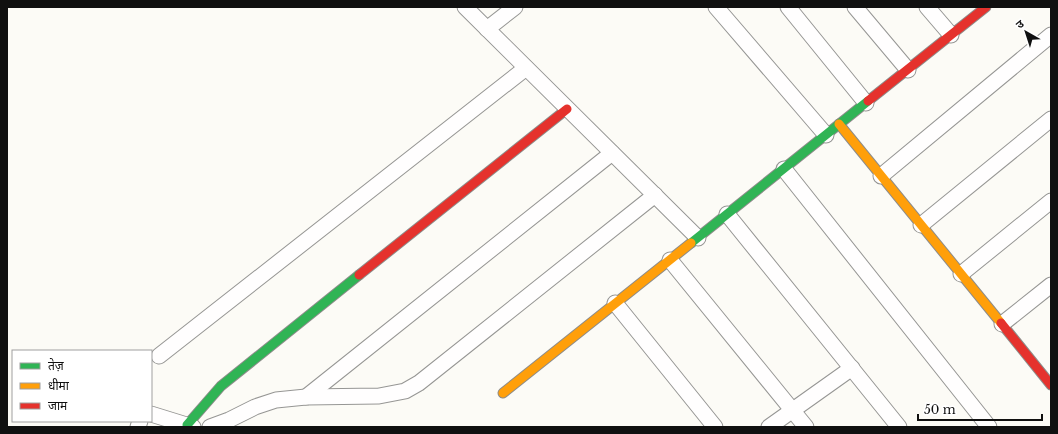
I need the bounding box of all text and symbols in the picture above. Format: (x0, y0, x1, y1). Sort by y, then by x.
north arrow (1006, 12, 1046, 52)
text: उ (1013, 16, 1027, 32)
legend (12, 350, 152, 422)
text: तेज़ (48, 358, 65, 373)
text: धीमा (48, 378, 70, 393)
scale bar (918, 396, 1042, 422)
text: जाम (48, 398, 68, 413)
text: 50 m (924, 402, 956, 417)

